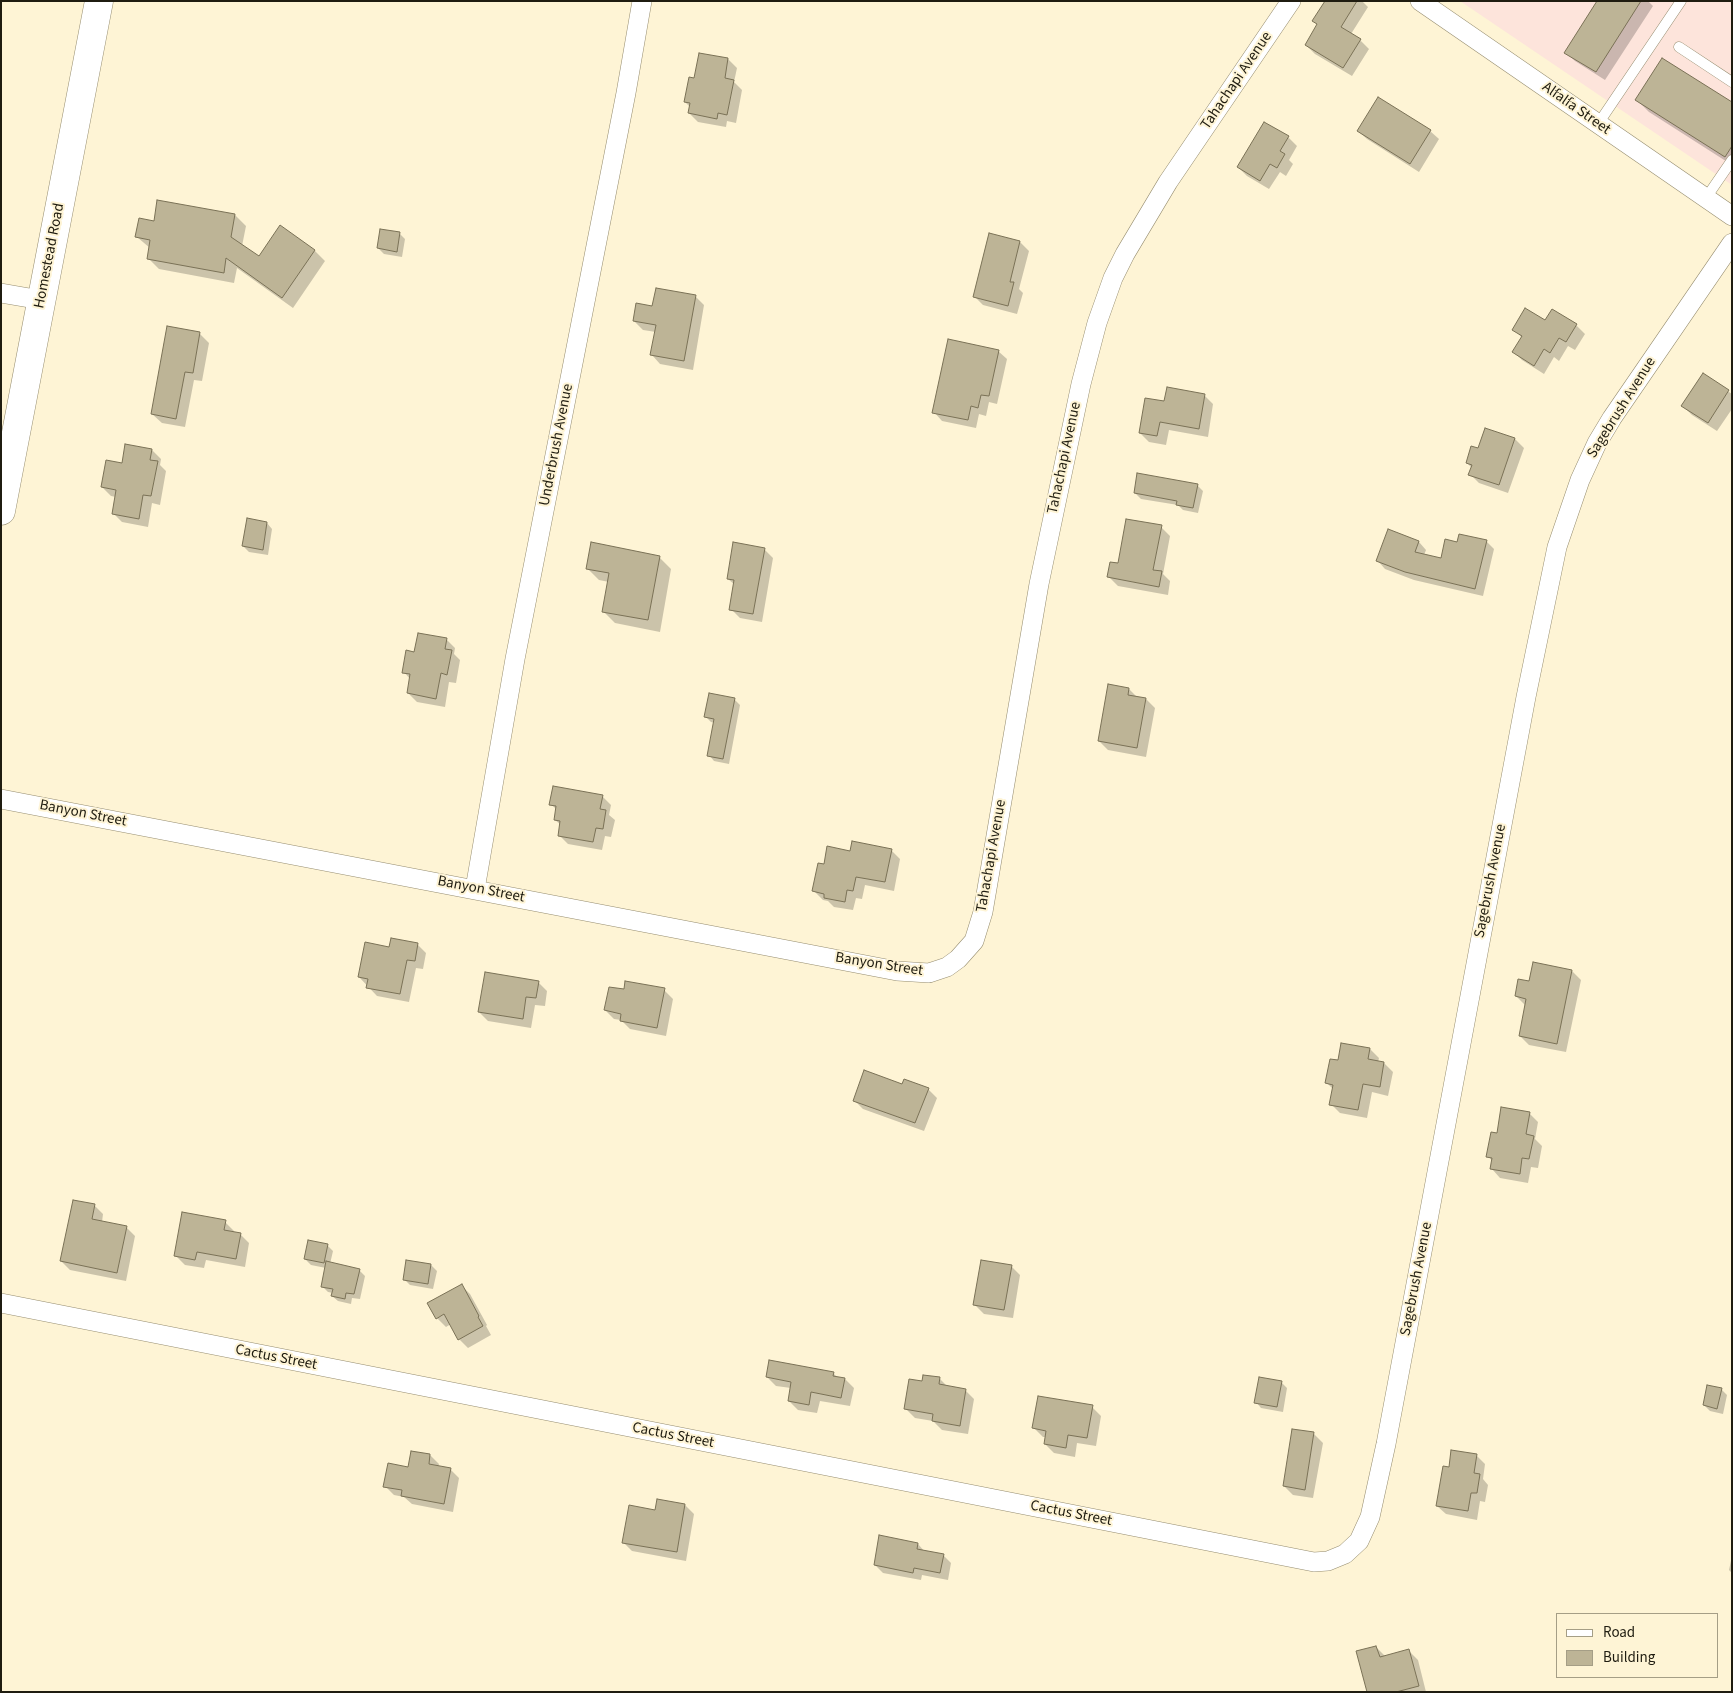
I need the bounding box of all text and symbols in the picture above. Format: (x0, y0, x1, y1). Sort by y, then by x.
street label: Tahachapi Avenue (1198, 29, 1276, 133)
street label: Alfalfa Street (1538, 79, 1614, 139)
street label: Homestead Road (31, 202, 69, 310)
street label: Sagebrush Avenue (1584, 354, 1660, 462)
street label: Underbrush Avenue (536, 382, 578, 508)
street label: Tahachapi Avenue (1044, 400, 1086, 516)
street label: Banyon Street (38, 797, 128, 831)
street label: Tahachapi Avenue (973, 798, 1011, 914)
street label: Sagebrush Avenue (1471, 822, 1511, 940)
street label: Banyon Street (436, 873, 526, 907)
street label: Banyon Street (834, 949, 924, 981)
street label: Sagebrush Avenue (1397, 1220, 1437, 1338)
street label: Cactus Street (234, 1341, 318, 1375)
street label: Cactus Street (631, 1419, 715, 1453)
street label: Cactus Street (1029, 1497, 1113, 1531)
legend (1556, 1613, 1718, 1678)
text: Road (1603, 1622, 1635, 1643)
text: Building (1603, 1647, 1655, 1668)

